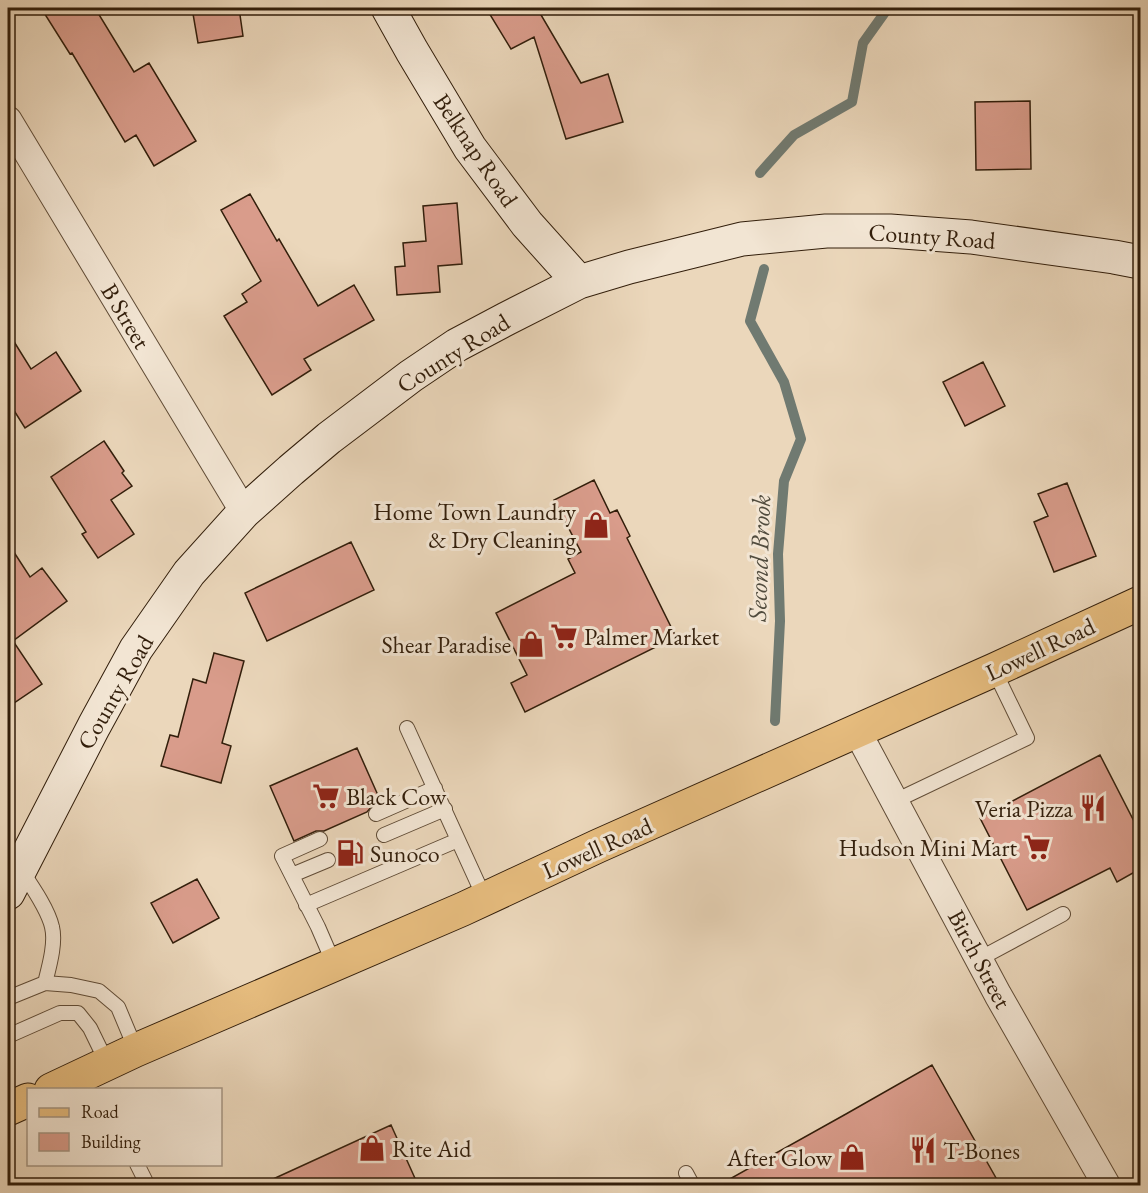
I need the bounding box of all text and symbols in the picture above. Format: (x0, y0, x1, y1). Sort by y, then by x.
street label: Belknap Road (427, 87, 526, 213)
street label: County Road (867, 216, 997, 256)
street label: B Street (94, 277, 158, 355)
street label: County Road (391, 306, 516, 400)
water label: Second Brook (740, 494, 778, 623)
place label: Home Town Laundry & Dry Cleaning (373, 496, 577, 555)
shop icon: Home Town Laundry & Dry Cleaning (581, 510, 611, 540)
street label: Lowell Road (980, 610, 1100, 688)
supermarket icon: Palmer Market (549, 621, 579, 651)
place label: Palmer Market (584, 621, 720, 652)
street label: County Road (70, 628, 161, 755)
place label: Shear Paradise (381, 629, 511, 660)
shop icon: Shear Paradise (516, 629, 546, 659)
supermarket icon: Black Cow (311, 781, 341, 811)
place label: Black Cow (346, 781, 447, 812)
place label: Veria Pizza (975, 793, 1073, 824)
restaurant icon: Veria Pizza (1078, 793, 1108, 823)
street label: Lowell Road (537, 810, 658, 886)
place label: Hudson Mini Mart (839, 832, 1017, 863)
supermarket icon: Hudson Mini Mart (1022, 832, 1052, 862)
fuel station icon: Sunoco (335, 838, 365, 868)
place label: Sunoco (370, 838, 440, 869)
street label: Birch Street (941, 904, 1019, 1014)
legend (27, 1088, 222, 1166)
text: Road (81, 1100, 120, 1123)
text: Building (81, 1130, 141, 1153)
shop icon: Rite Aid (357, 1133, 387, 1163)
place label: Rite Aid (392, 1133, 472, 1164)
restaurant icon: T-Bones (908, 1135, 938, 1165)
place label: T-Bones (943, 1135, 1020, 1166)
place label: After Glow (726, 1142, 833, 1173)
shop icon: After Glow (837, 1142, 867, 1172)

